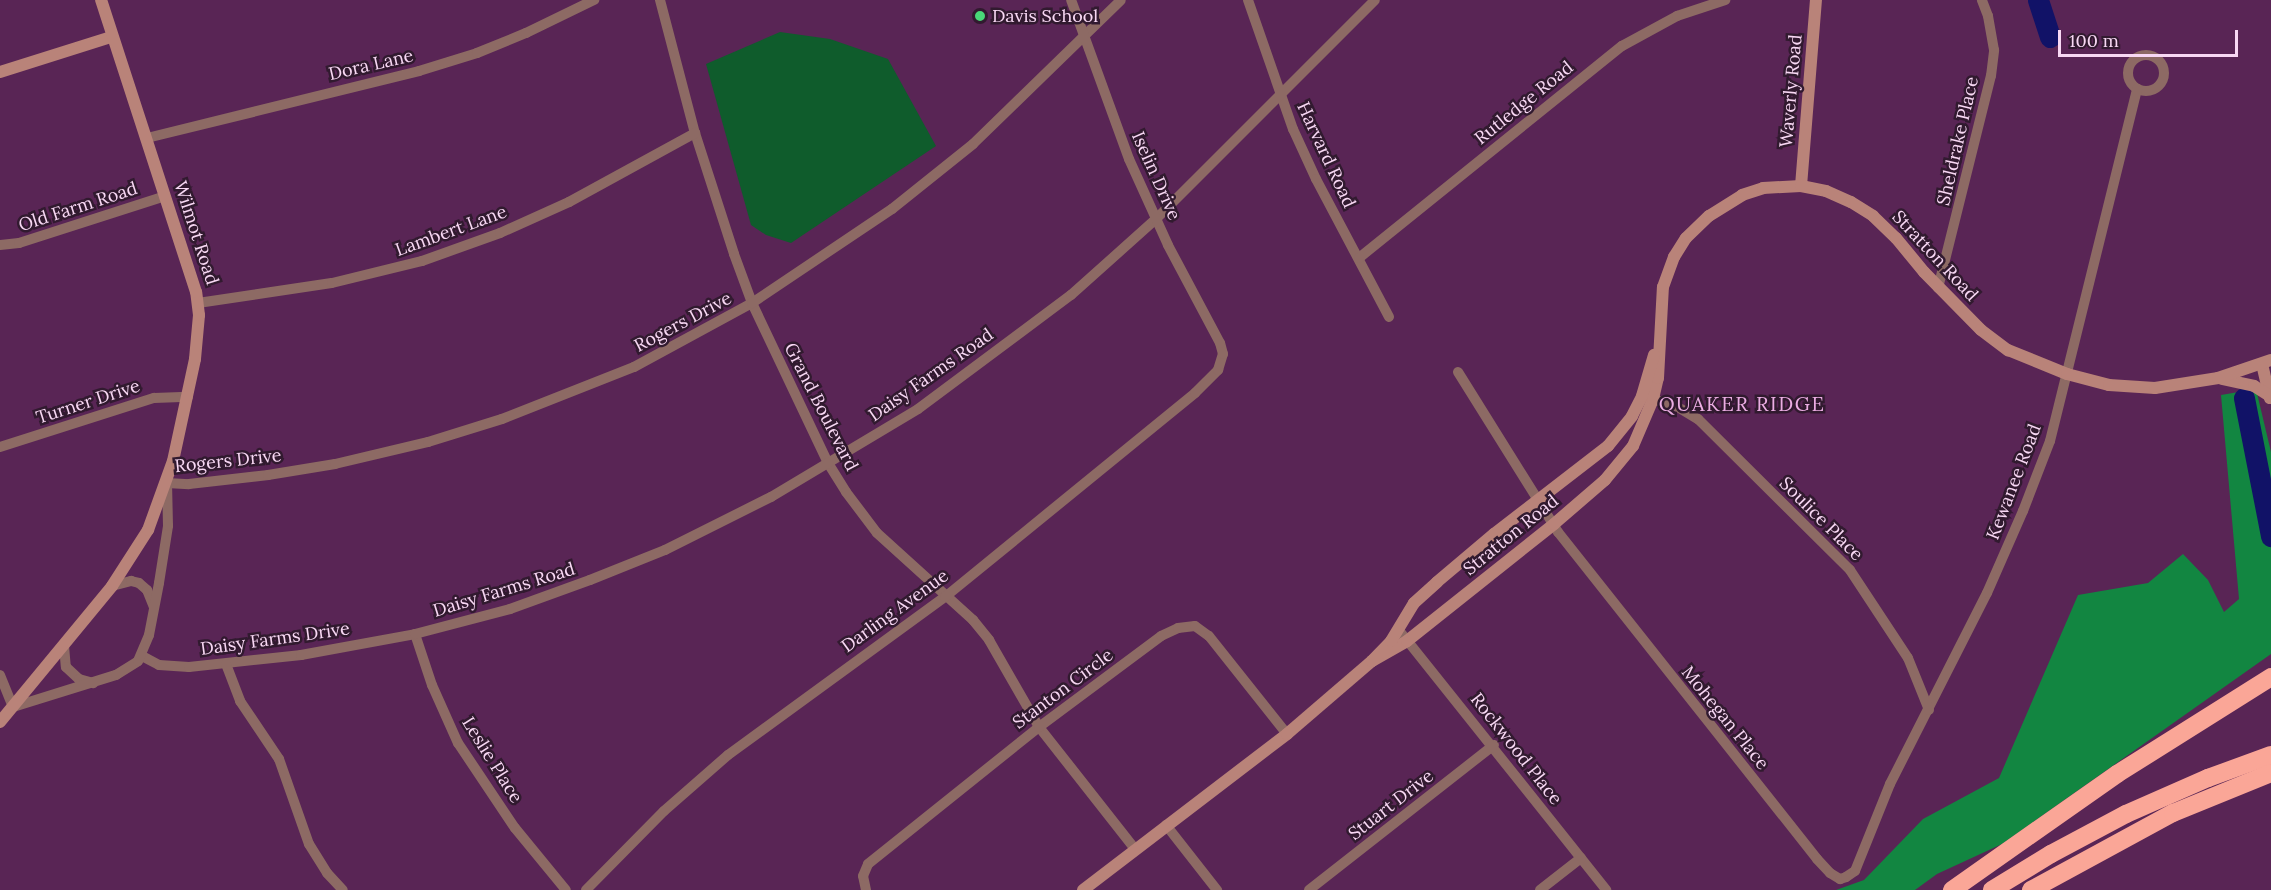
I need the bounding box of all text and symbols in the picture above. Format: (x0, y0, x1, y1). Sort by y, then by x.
place label: Davis School (992, 5, 1098, 27)
marker: Davis School (973, 9, 987, 23)
scale bar (2061, 18, 2241, 56)
text: 100 m (2069, 29, 2119, 52)
street label: Waverly Road (1775, 33, 1807, 149)
street label: Dora Lane (326, 45, 416, 85)
street label: Rutledge Road (1470, 57, 1578, 149)
street label: Sheldrake Place (1933, 74, 1983, 208)
street label: Harvard Road (1292, 99, 1360, 211)
street label: Iselin Drive (1127, 128, 1185, 224)
street label: Old Farm Road (16, 178, 140, 236)
street label: Wilmot Road (169, 178, 223, 288)
street label: Lambert Lane (392, 201, 510, 261)
street label: Stratton Road (1888, 206, 1982, 306)
street label: Rogers Drive (631, 287, 735, 357)
street label: Daisy Farms Road (864, 324, 998, 426)
street label: Grand Boulevard (779, 339, 863, 475)
street label: Turner Drive (33, 375, 143, 429)
district label: QUAKER RIDGE (1659, 391, 1825, 415)
street label: Kewanee Road (1982, 421, 2046, 543)
street label: Rogers Drive (174, 445, 282, 477)
street label: Soulice Place (1775, 473, 1867, 565)
street label: Stratton Road (1459, 490, 1563, 580)
street label: Daisy Farms Road (430, 558, 578, 622)
street label: Darling Avenue (837, 565, 953, 657)
street label: Daisy Farms Drive (199, 618, 351, 660)
street label: Stanton Circle (1009, 644, 1117, 734)
street label: Mohegan Place (1677, 662, 1773, 774)
street label: Rockwood Place (1466, 689, 1566, 809)
street label: Leslie Place (457, 713, 527, 807)
street label: Stuart Drive (1344, 765, 1438, 845)

